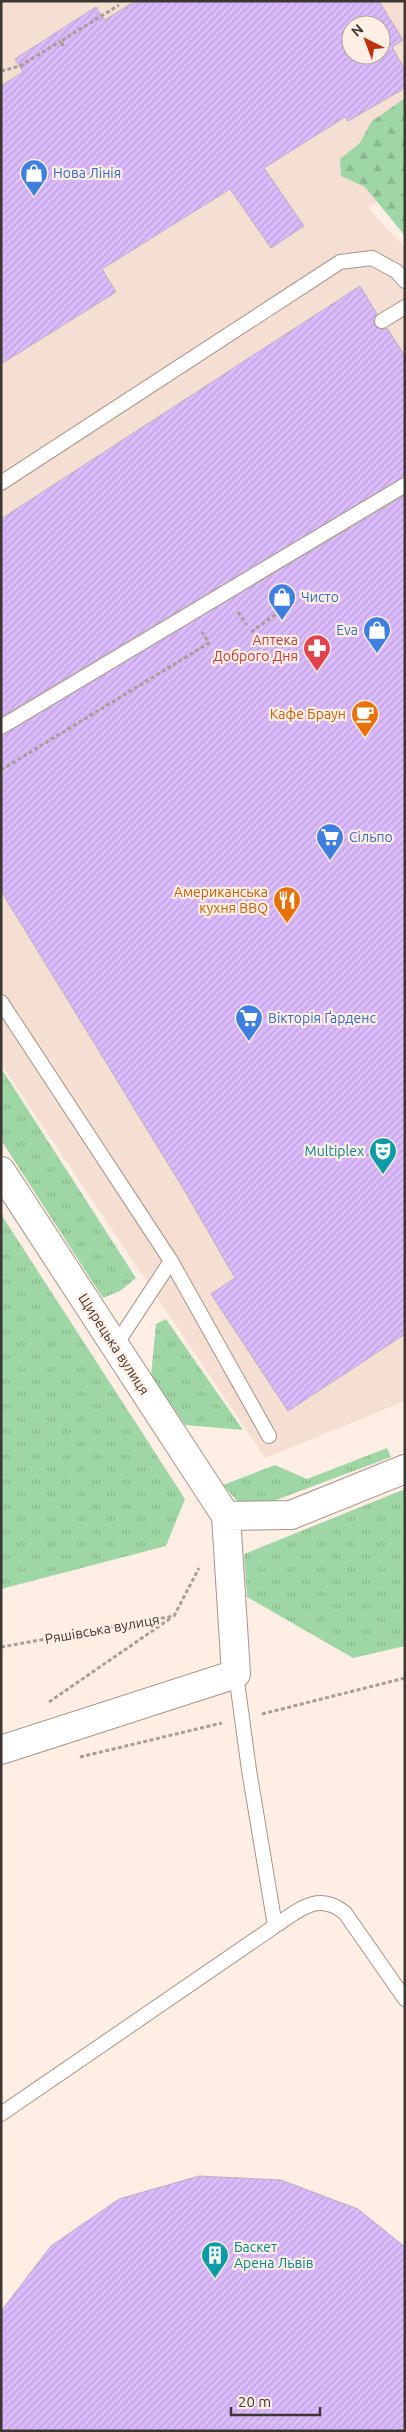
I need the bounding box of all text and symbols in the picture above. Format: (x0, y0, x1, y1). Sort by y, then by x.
north arrow (341, 15, 391, 65)
text: N (348, 21, 367, 40)
shop icon: Нова Лінія (19, 158, 49, 197)
place label: Нова Лінія (53, 165, 121, 181)
shop icon: Чисто (267, 582, 297, 621)
place label: Чисто (301, 589, 339, 605)
shop icon: Eva (362, 615, 392, 654)
place label: Eva (336, 622, 358, 638)
place label: Аптека Доброго Дня (213, 632, 298, 664)
pharmacy icon: Аптека Доброго Дня (302, 633, 332, 672)
cafe icon: Кафе Браун (350, 699, 380, 738)
place label: Кафе Браун (270, 706, 346, 722)
supermarket icon: Сільпо (315, 822, 345, 861)
place label: Сільпо (349, 829, 393, 845)
place label: Американська кухня BBQ (174, 884, 268, 916)
restaurant icon: Американська кухня BBQ (272, 885, 302, 924)
supermarket icon: Вікторія Ґарденс (234, 1003, 264, 1042)
place label: Вікторія Ґарденс (268, 1010, 376, 1026)
theatre icon: Multiplex (368, 1136, 398, 1175)
place label: Multiplex (305, 1143, 364, 1159)
street label: Щирецька вулиця (75, 1290, 153, 1398)
street label: Ряшівська вулиця (43, 1611, 161, 1647)
place label: Баскет Арена Львів (234, 2239, 313, 2271)
building icon: Баскет Арена Львів (200, 2240, 230, 2279)
scale bar (231, 2384, 320, 2416)
text: 20 m (238, 2393, 271, 2410)

